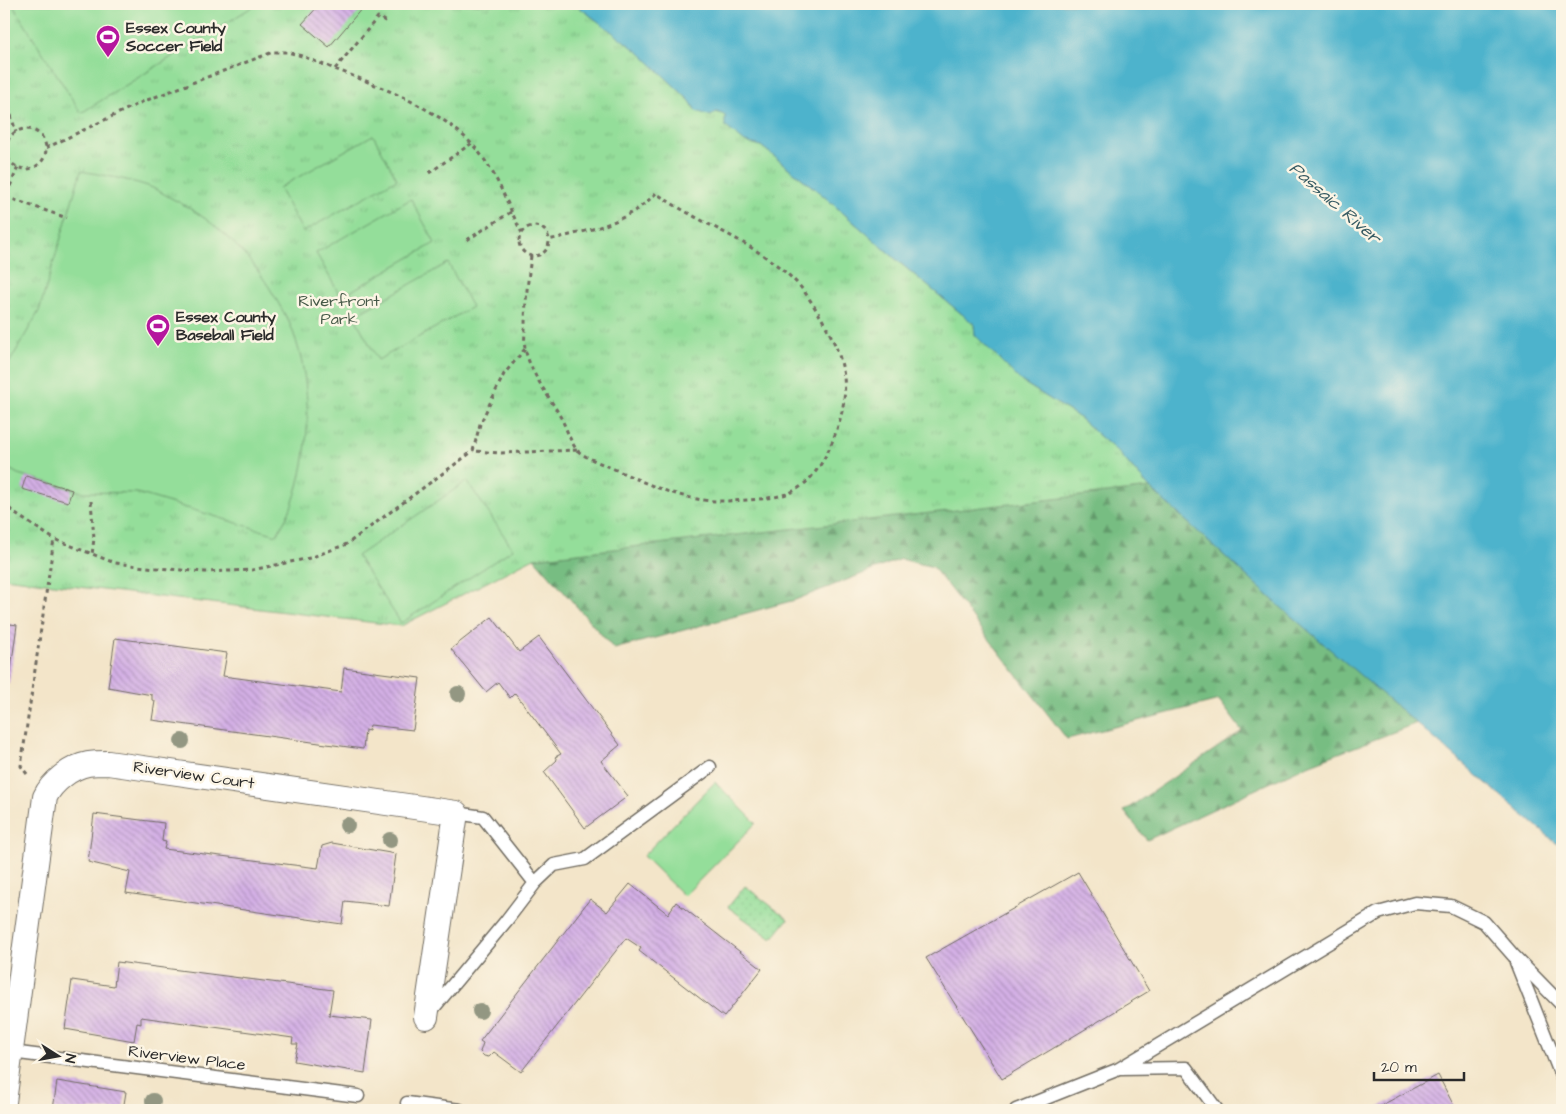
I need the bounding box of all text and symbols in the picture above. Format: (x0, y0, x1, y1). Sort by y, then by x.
place label: Essex County Soccer Field (125, 17, 226, 57)
sports icon: Essex County Soccer Field (95, 24, 121, 58)
water label: Passaic River (1284, 156, 1388, 251)
park label: Riverfront Park (298, 290, 380, 330)
place label: Essex County Baseball Field (176, 306, 276, 346)
sports icon: Essex County Baseball Field (145, 313, 171, 347)
street label: Riverview Court (132, 756, 257, 794)
north arrow (32, 1032, 82, 1082)
street label: Riverview Place (127, 1040, 247, 1076)
scale bar (1374, 1049, 1464, 1081)
text: N (59, 1052, 80, 1065)
text: 20 m (1381, 1057, 1417, 1078)

